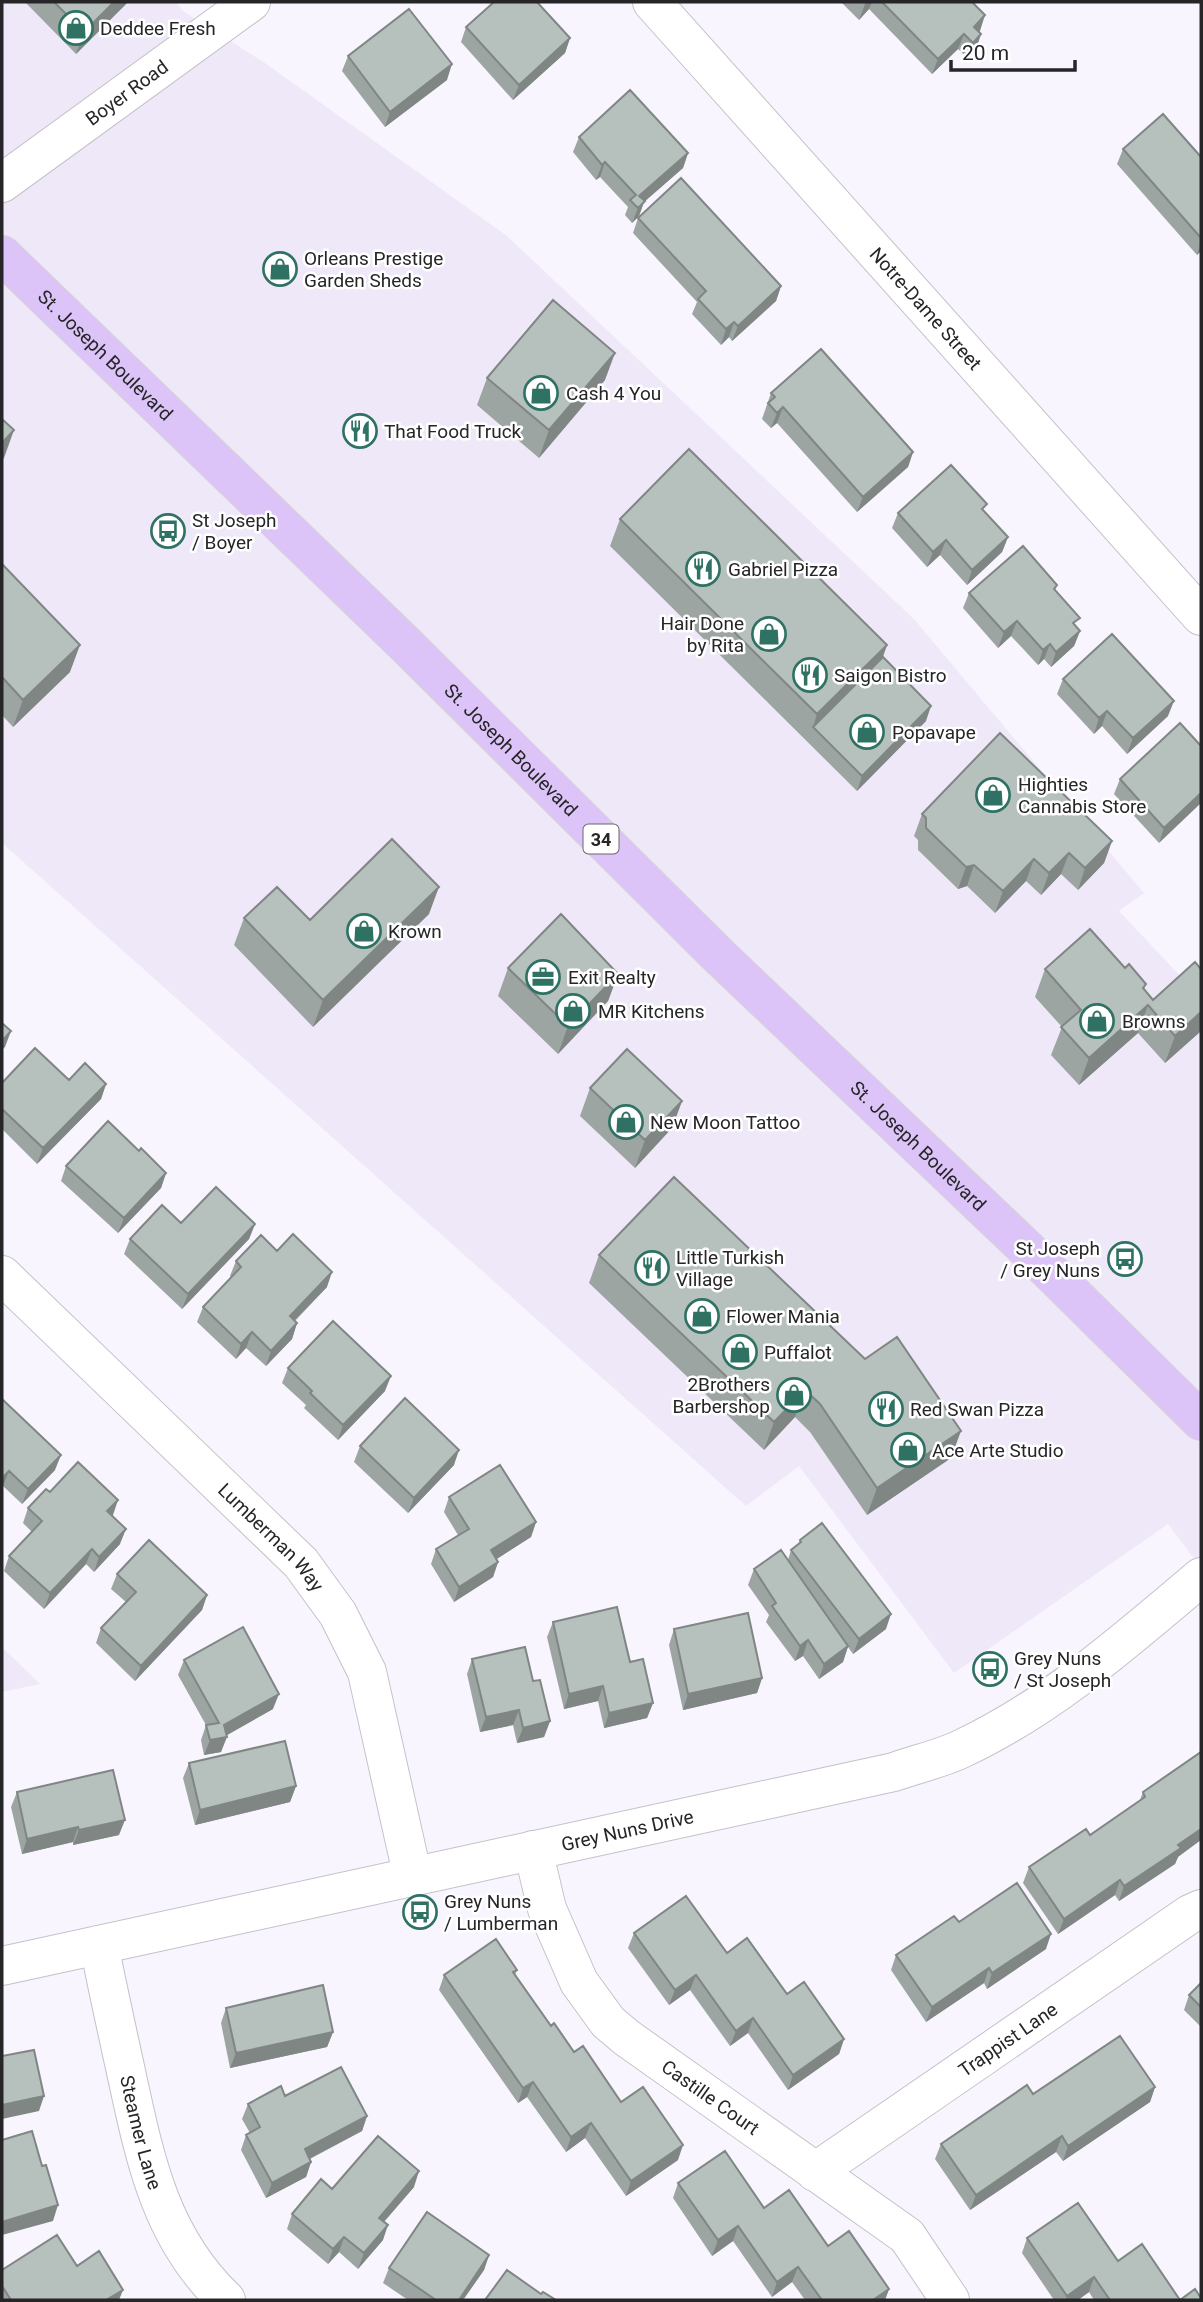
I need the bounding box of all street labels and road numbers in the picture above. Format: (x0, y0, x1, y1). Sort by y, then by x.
street label: Boyer Road (81, 55, 172, 130)
street label: Notre-Dame Street (865, 242, 987, 374)
street label: St. Joseph Boulevard (33, 285, 178, 425)
street label: St. Joseph Boulevard (440, 679, 583, 821)
road number: 34 (584, 824, 618, 854)
street label: St. Joseph Boulevard (846, 1076, 991, 1216)
street label: Lumberman Way (214, 1478, 329, 1596)
street label: Grey Nuns Drive (559, 1804, 696, 1856)
street label: Trappist Lane (954, 1997, 1062, 2081)
street label: Castille Court (657, 2055, 764, 2140)
street label: Steamer Lane (116, 2073, 167, 2193)

